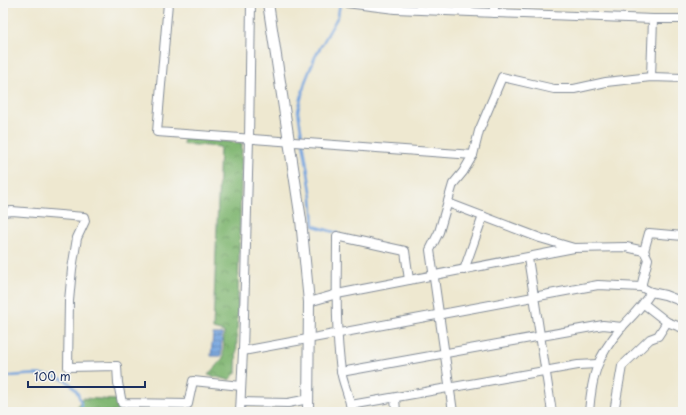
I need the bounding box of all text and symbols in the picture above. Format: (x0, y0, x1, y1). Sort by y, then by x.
scale bar (28, 363, 145, 389)
text: 100 m (34, 367, 71, 385)

